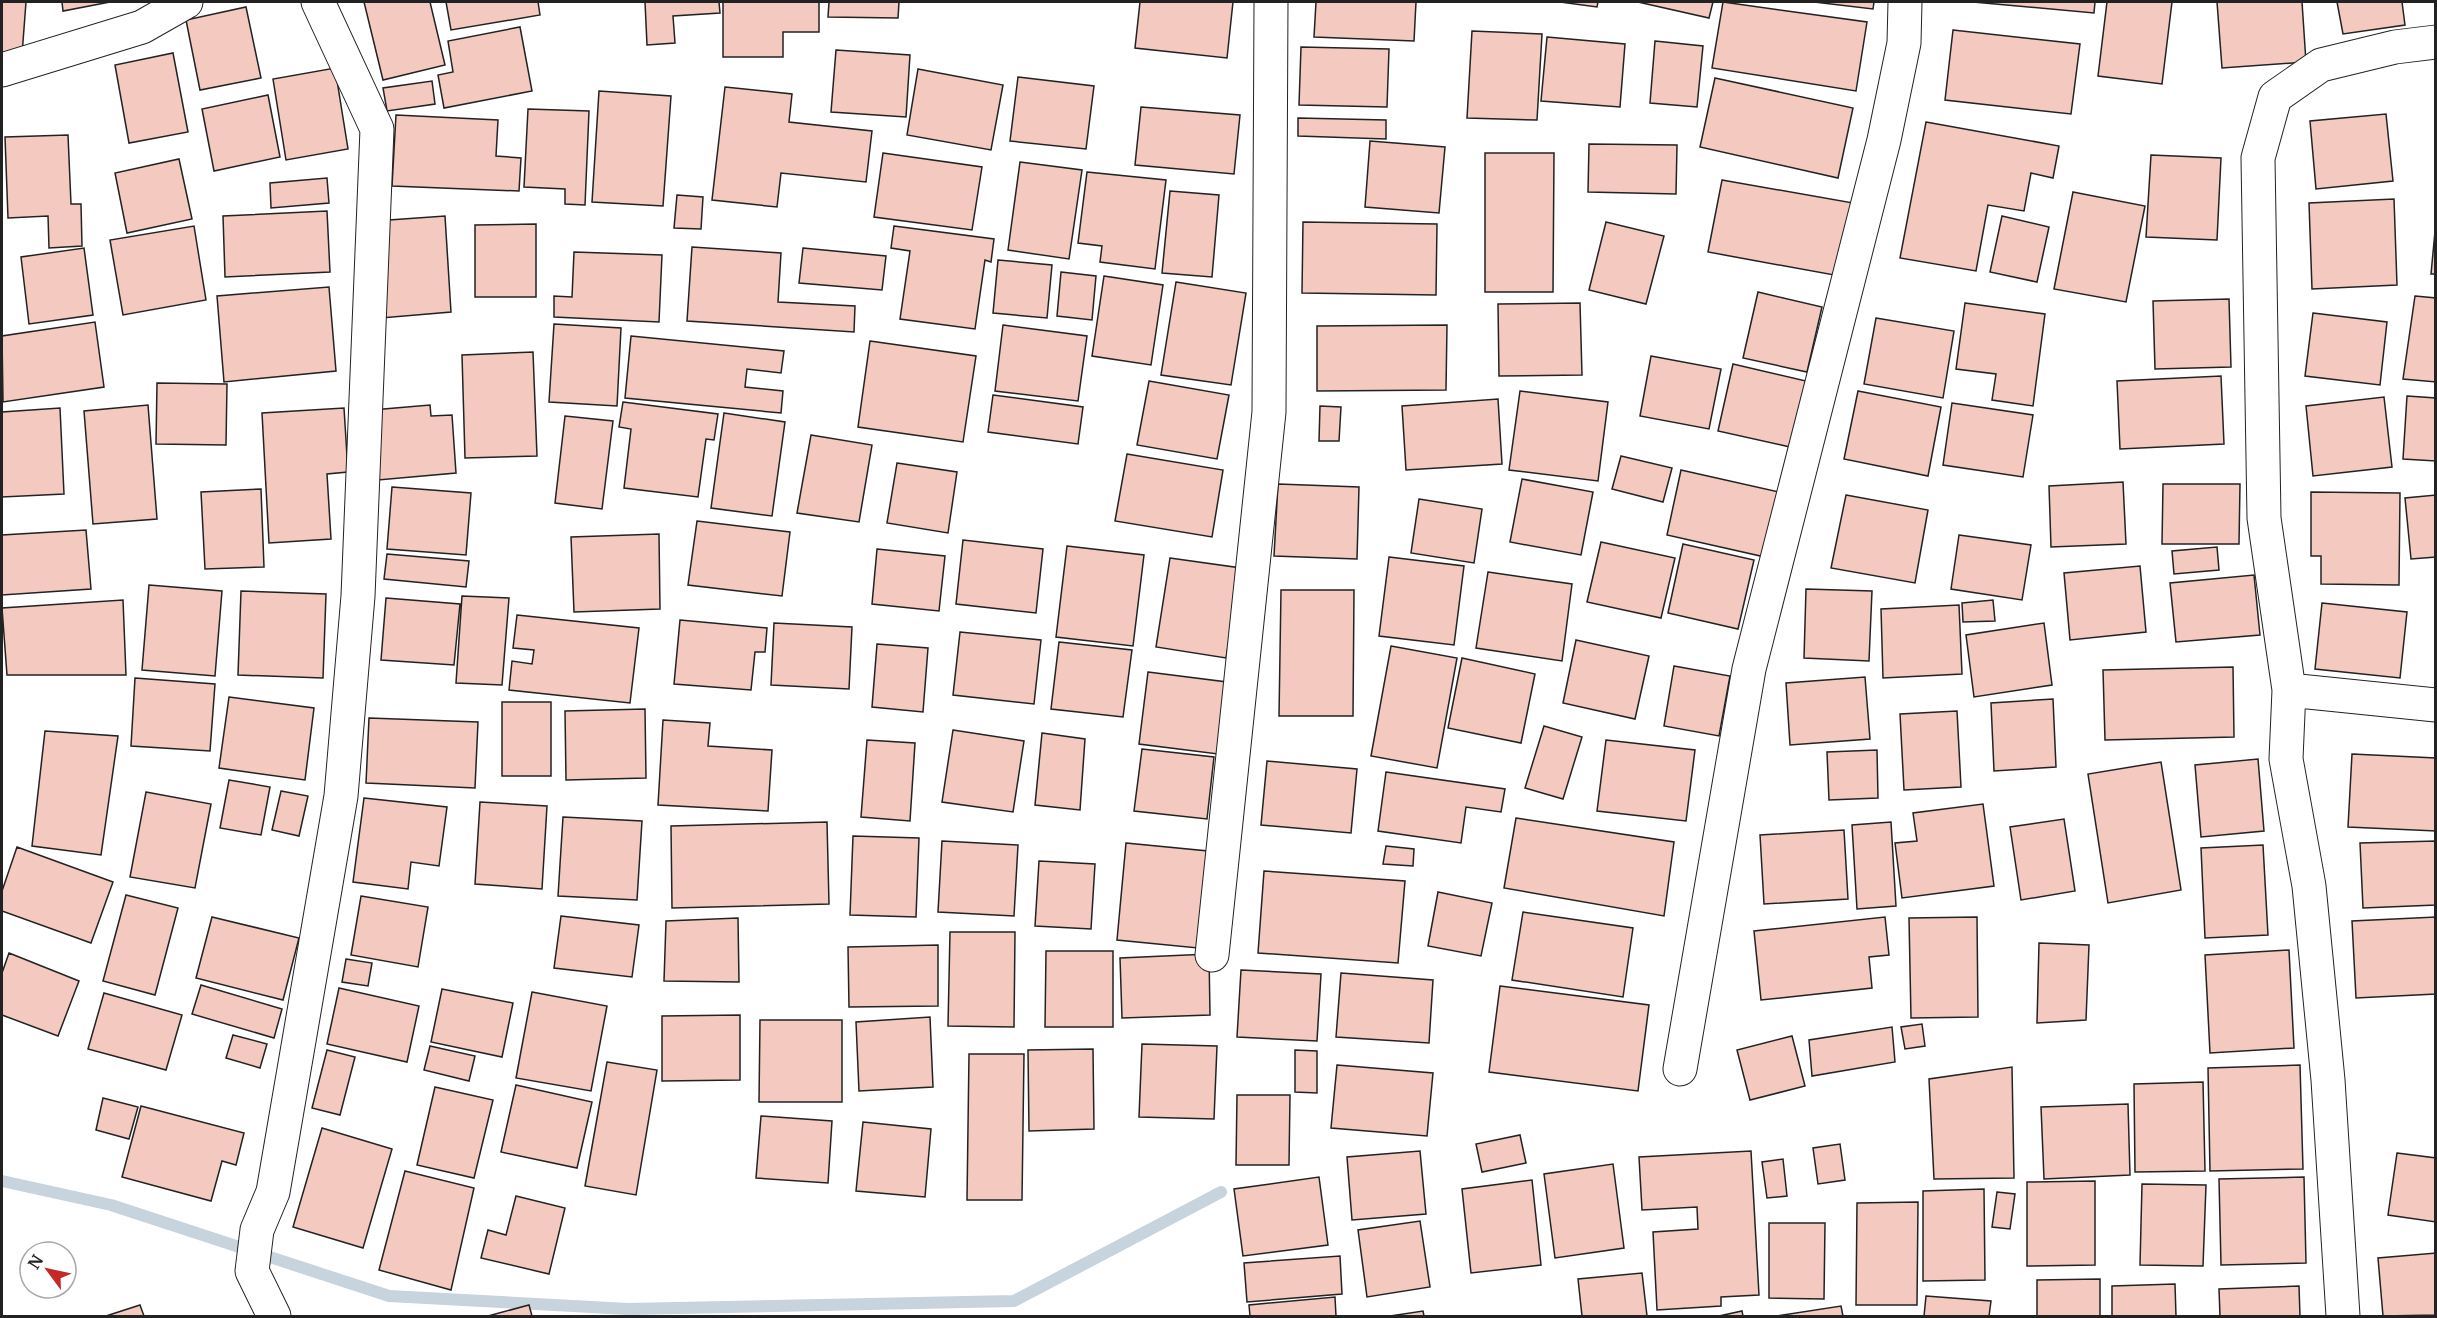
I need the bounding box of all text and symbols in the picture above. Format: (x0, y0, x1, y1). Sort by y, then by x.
north arrow (18, 1240, 78, 1300)
text: N (24, 1251, 47, 1273)

